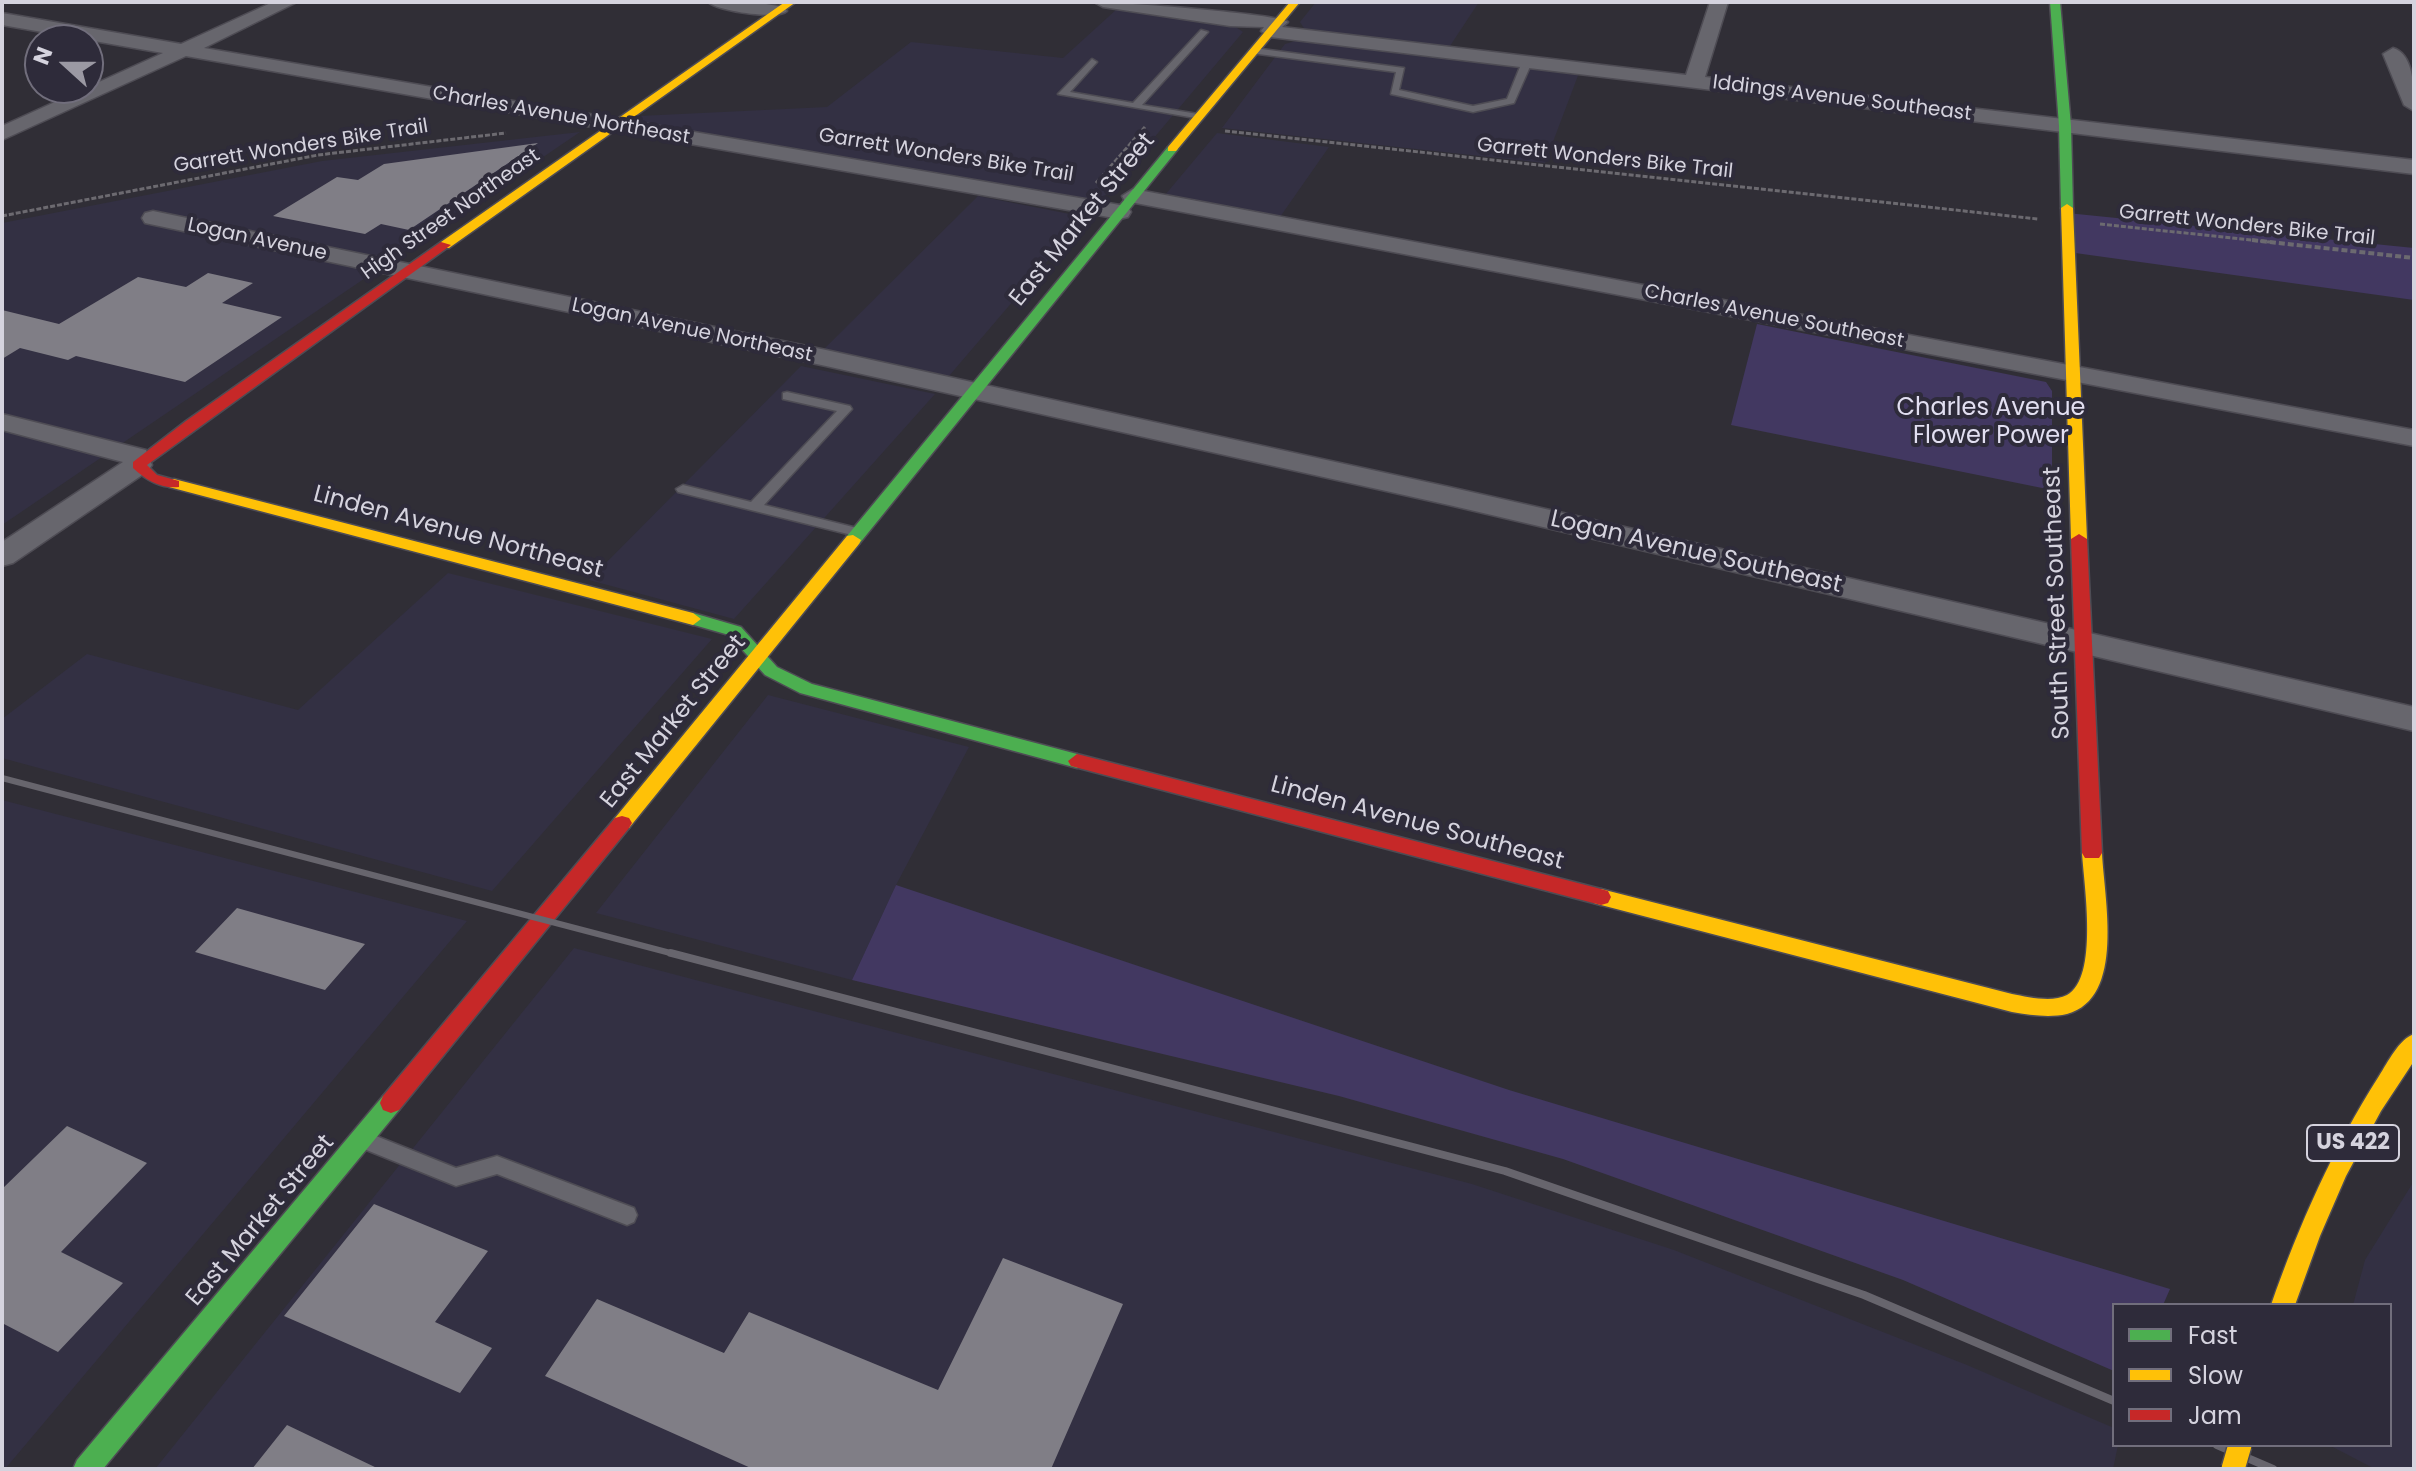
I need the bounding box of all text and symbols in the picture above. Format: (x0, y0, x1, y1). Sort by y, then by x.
north arrow (24, 24, 104, 104)
text: N (26, 43, 60, 69)
street label: Iddings Avenue Southeast (1711, 71, 1973, 127)
street label: Charles Avenue Northeast (430, 82, 692, 150)
street label: Garrett Wonders Bike Trail (172, 115, 430, 179)
street label: Garrett Wonders Bike Trail (817, 124, 1075, 188)
street label: East Market Street (1004, 128, 1162, 312)
street label: Garrett Wonders Bike Trail (1476, 134, 1734, 184)
street label: High Street Northeast (357, 144, 545, 286)
street label: Garrett Wonders Bike Trail (2118, 201, 2376, 251)
street label: Logan Avenue (185, 214, 329, 266)
street label: Charles Avenue Southeast (1642, 280, 1906, 354)
street label: Logan Avenue Northeast (570, 294, 814, 368)
park label: Charles Avenue Flower Power (1897, 395, 2085, 451)
street label: South Street Southeast (2039, 466, 2077, 740)
street label: Linden Avenue Northeast (310, 480, 606, 586)
street label: Logan Avenue Southeast (1548, 505, 1844, 601)
street label: East Market Street (595, 630, 753, 814)
street label: Linden Avenue Southeast (1267, 771, 1567, 877)
road number: US 422 (2307, 1125, 2399, 1161)
street label: East Market Street (181, 1130, 341, 1312)
legend (2112, 1303, 2392, 1447)
text: Fast (2188, 1319, 2238, 1352)
text: Slow (2188, 1359, 2243, 1392)
text: Jam (2188, 1399, 2242, 1432)

